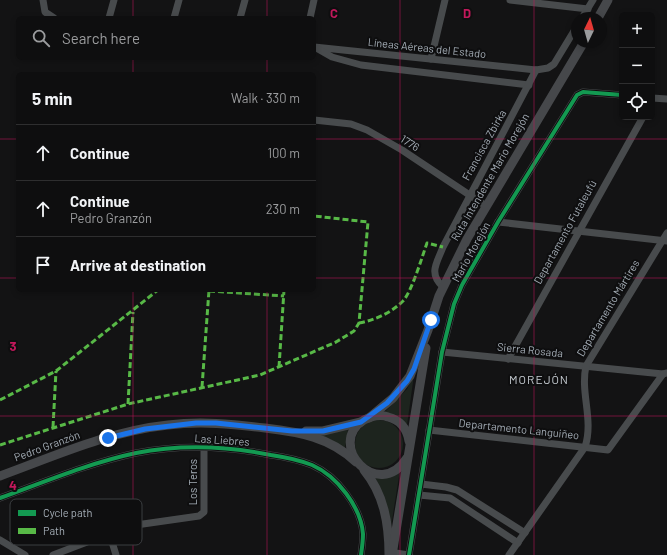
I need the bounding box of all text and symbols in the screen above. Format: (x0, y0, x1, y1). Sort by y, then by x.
text: C (330, 5, 338, 21)
text: D (463, 5, 471, 21)
north arrow (571, 12, 607, 48)
map controls (619, 12, 655, 120)
button: + (619, 12, 655, 48)
search box (16, 16, 316, 60)
icon: search (30, 27, 52, 49)
text: Search here (62, 29, 140, 47)
street label: Líneas Aéreas del Estado (367, 35, 487, 60)
button: − (619, 48, 655, 84)
button: locate (619, 84, 655, 120)
text: 5 min (32, 88, 72, 108)
text: Walk · 330 m (231, 90, 300, 106)
street label: Francisca Zbirka (459, 107, 508, 182)
street label: Ruta Intendente Mario Morejón (448, 111, 532, 243)
street label: 1776 (398, 132, 422, 154)
icon: ahead (32, 142, 54, 164)
text: Continue (70, 144, 130, 162)
text: 100 m (267, 145, 300, 161)
street label: Departamento Futaleufú (531, 178, 599, 286)
text: Continue (70, 192, 130, 210)
icon: ahead (32, 198, 54, 220)
text: 230 m (266, 201, 300, 217)
text: Pedro Granzón (70, 210, 152, 226)
street label: Mario Morejón (449, 219, 492, 284)
icon: arrive (32, 254, 54, 276)
text: Arrive at destination (70, 256, 206, 274)
street label: Departamento Mártires (574, 257, 642, 358)
route start (422, 311, 440, 329)
text: 3 (9, 338, 17, 354)
street label: Sierra Rosada (496, 340, 564, 359)
district label: MOREJÓN (509, 372, 569, 386)
street label: Departamento Languiñeo (458, 416, 580, 441)
street label: Pedro Granzón (12, 428, 82, 463)
route end (99, 429, 117, 447)
street label: Las Liebres (194, 431, 250, 448)
street label: Los Teros (186, 459, 199, 505)
text: 4 (9, 477, 17, 493)
legend (10, 499, 142, 545)
text: Cycle path (43, 506, 93, 519)
text: Path (43, 524, 65, 537)

